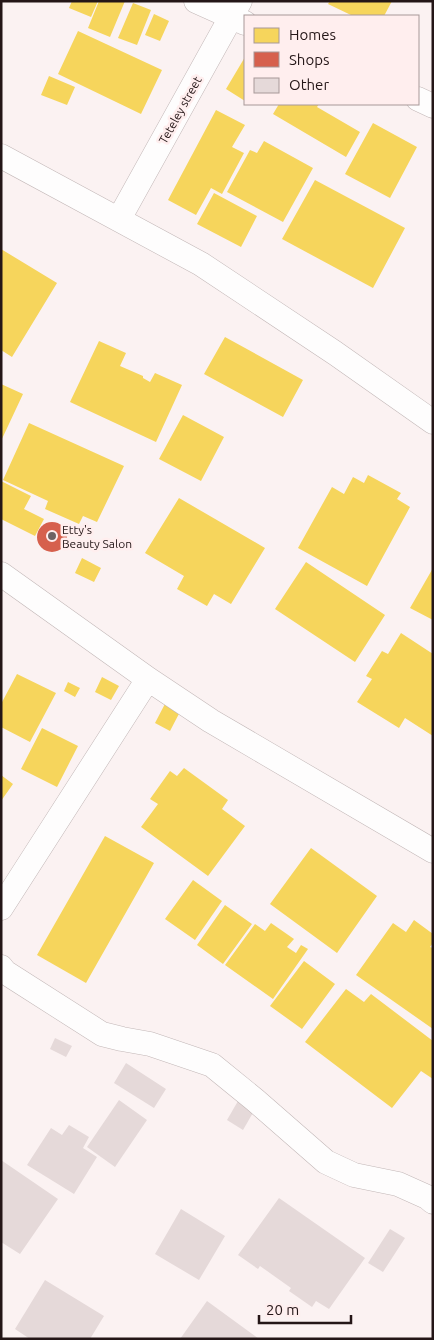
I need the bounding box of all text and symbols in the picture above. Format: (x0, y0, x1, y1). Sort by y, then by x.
legend (244, 15, 419, 105)
text: Homes (289, 26, 336, 43)
text: Shops (289, 51, 330, 68)
street label: Teteley street (156, 74, 204, 146)
text: Other (289, 76, 329, 93)
place label: Etty's Beauty Salon (62, 523, 132, 550)
marker: Etty's Beauty Salon (46, 530, 58, 542)
scale bar (259, 1292, 352, 1324)
text: 20 m (266, 1301, 299, 1318)

